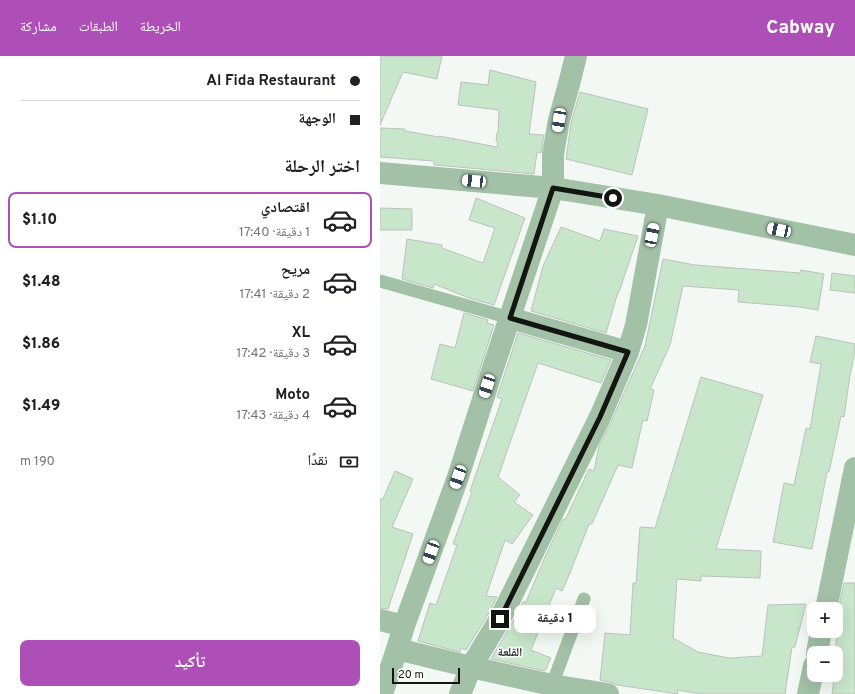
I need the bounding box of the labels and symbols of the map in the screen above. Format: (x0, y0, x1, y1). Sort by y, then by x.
car (551, 107, 567, 133)
car (462, 174, 486, 188)
route start (604, 189, 622, 207)
car (644, 222, 660, 248)
car (766, 222, 792, 238)
car (478, 373, 496, 399)
car (448, 464, 468, 490)
car (421, 539, 441, 565)
callout: 1 دقيقة (514, 605, 596, 633)
route end (491, 610, 509, 628)
district label: القلعة (498, 645, 522, 661)
scale bar (392, 666, 460, 685)

